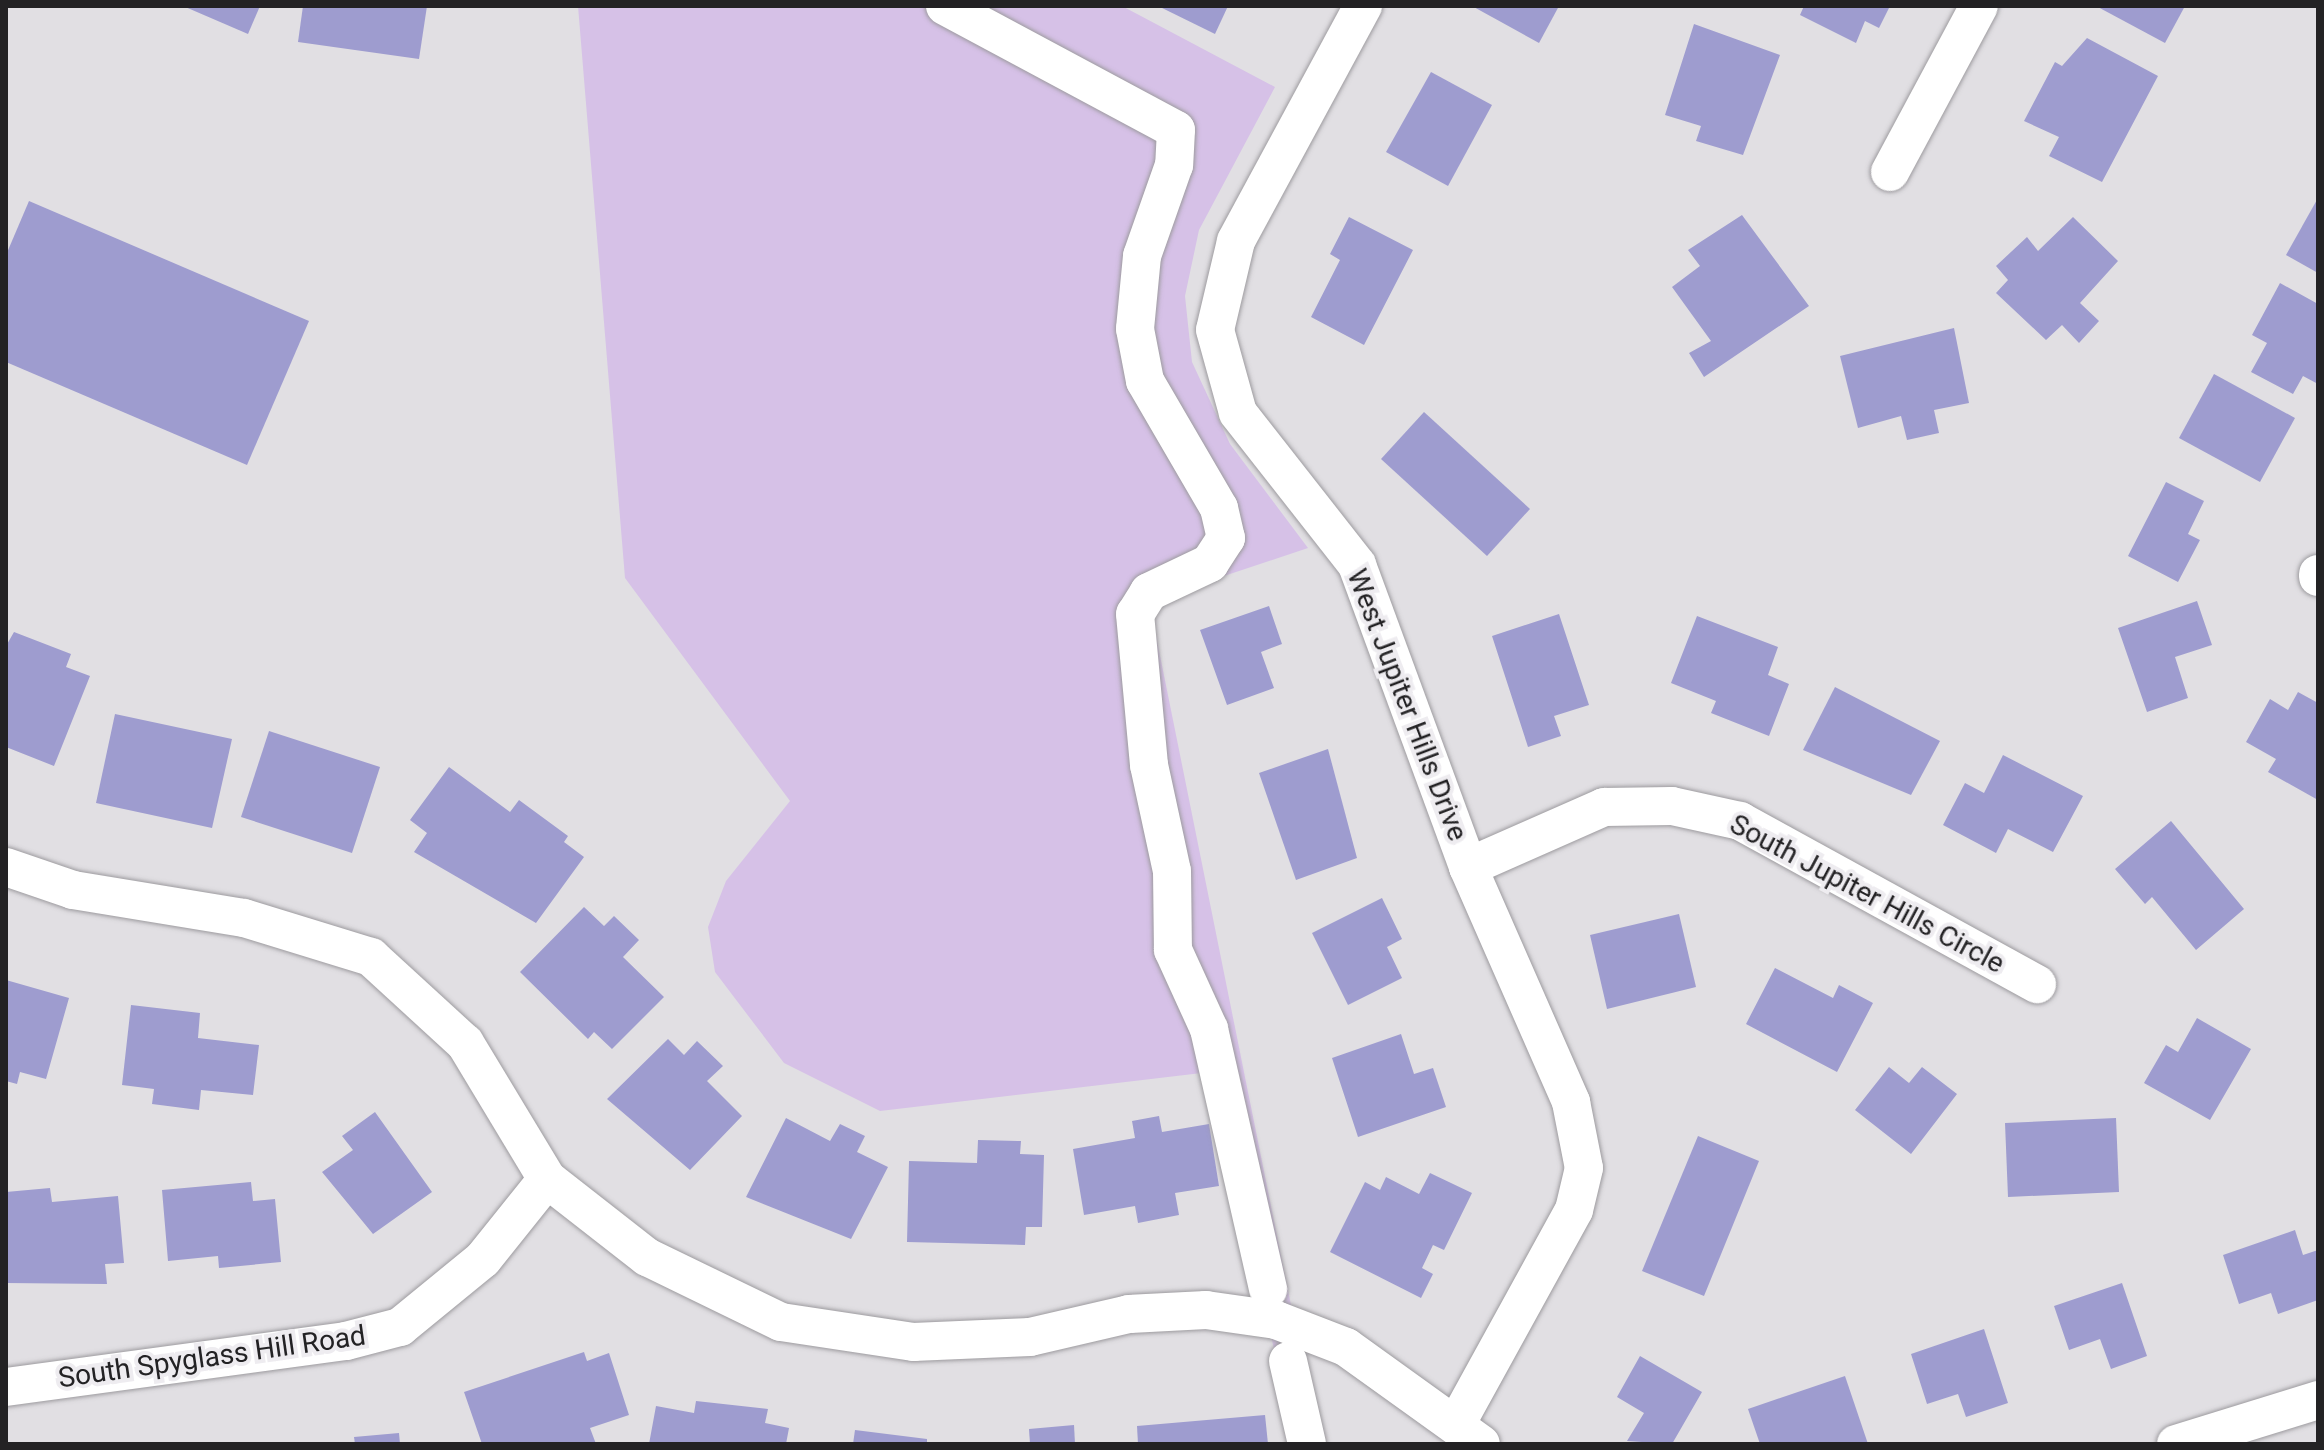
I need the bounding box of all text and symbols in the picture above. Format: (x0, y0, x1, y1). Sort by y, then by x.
street label: West Jupiter Hills Drive (1340, 564, 1474, 846)
street label: South Jupiter Hills Circle (1724, 807, 2010, 981)
street label: South Spyglass Hill Road (56, 1319, 368, 1395)

